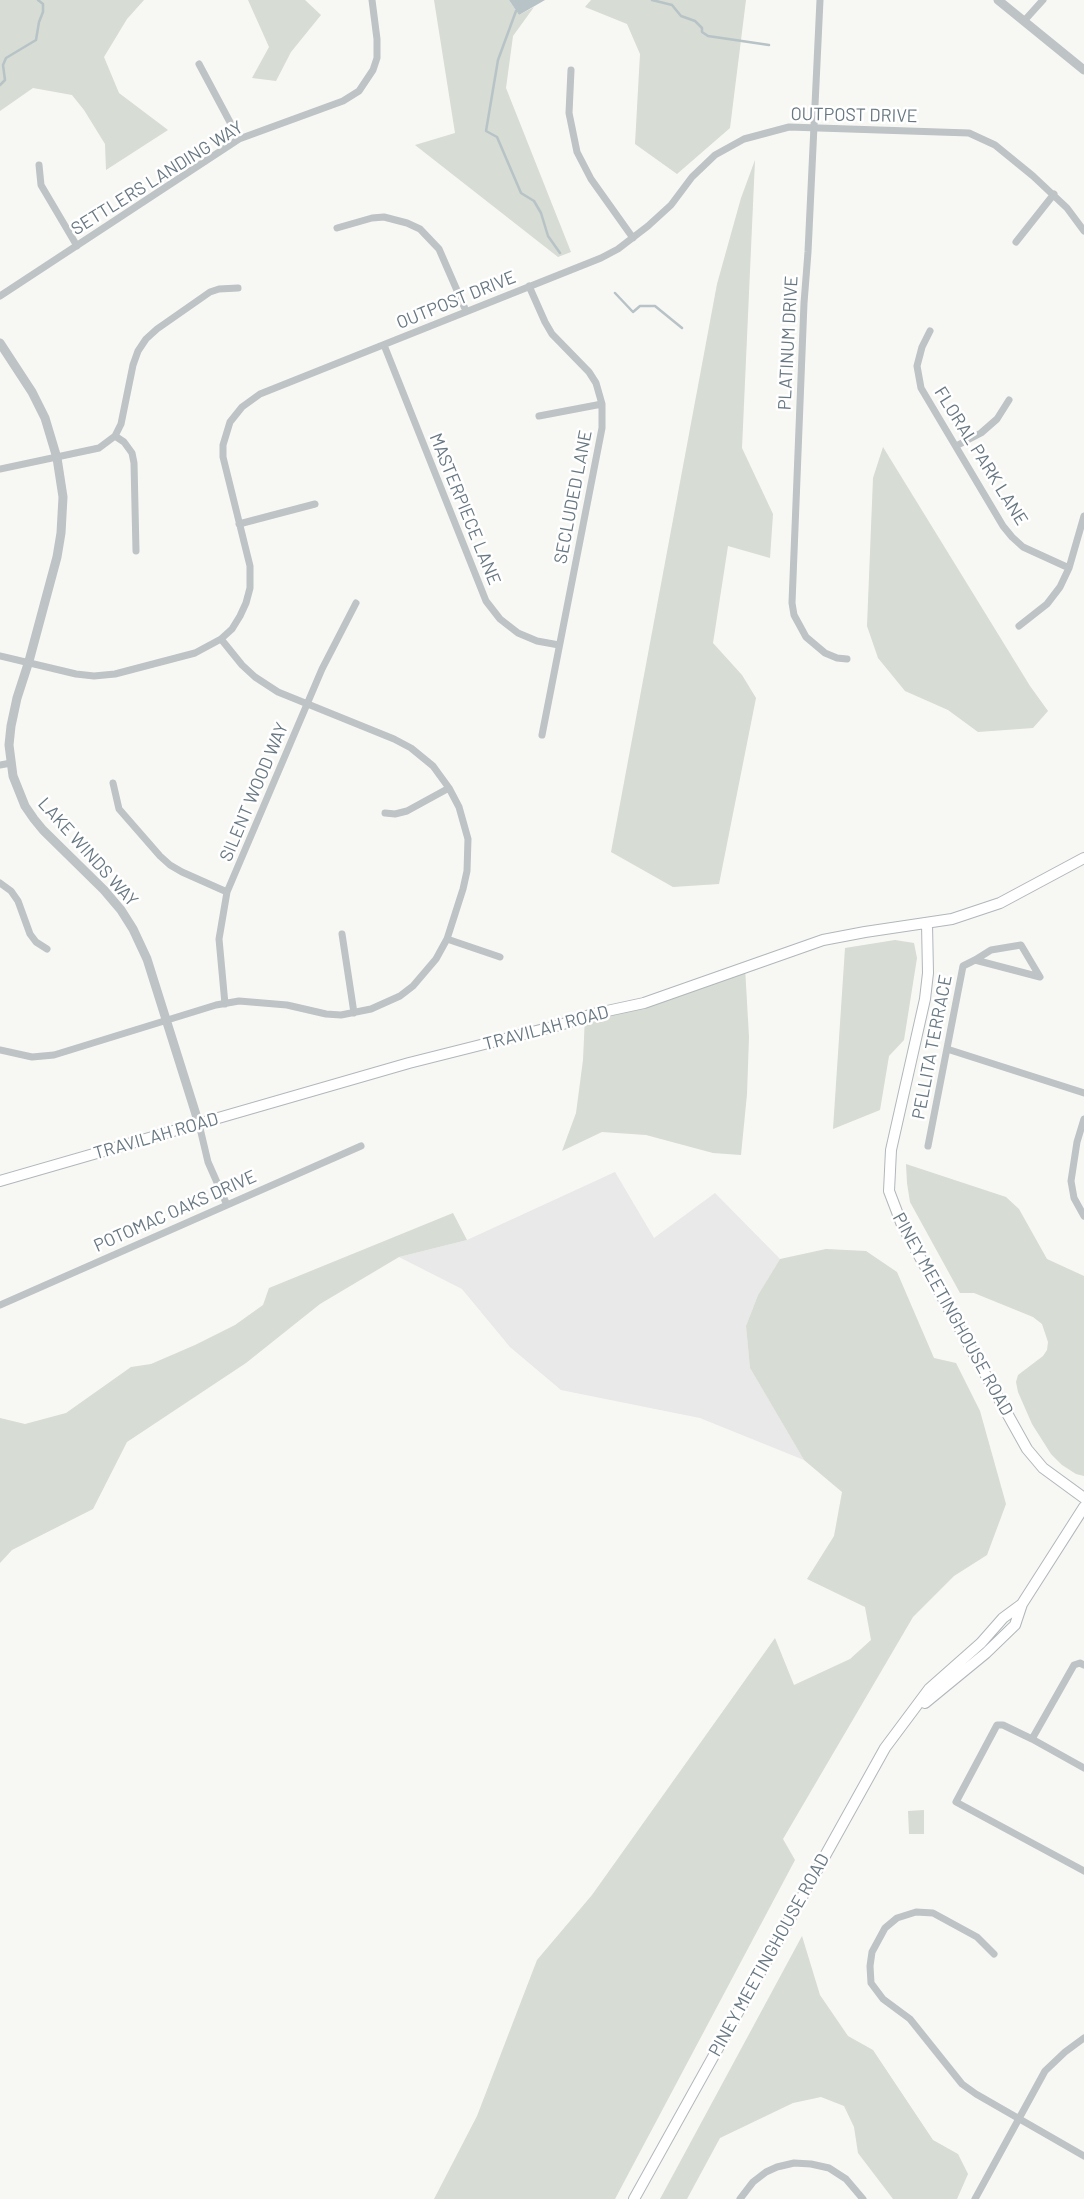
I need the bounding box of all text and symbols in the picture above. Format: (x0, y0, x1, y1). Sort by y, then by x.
street label: OUTPOST DRIVE (790, 103, 918, 127)
street label: SETTLERS LANDING WAY (67, 116, 247, 240)
street label: OUTPOST DRIVE (393, 266, 519, 334)
street label: PLATINUM DRIVE (774, 275, 802, 411)
street label: FLORAL PARK LANE (930, 383, 1032, 529)
street label: SECLUDED LANE (549, 428, 597, 566)
street label: MASTERPIECE LANE (425, 430, 505, 588)
street label: SILENT WOOD WAY (215, 719, 293, 865)
street label: LAKE WINDS WAY (33, 793, 143, 911)
street label: PELLITA TERRACE (907, 973, 957, 1121)
street label: TRAVILAH ROAD (481, 1001, 611, 1055)
street label: TRAVILAH ROAD (91, 1108, 221, 1164)
street label: POTOMAC OAKS DRIVE (90, 1165, 260, 1257)
street label: PINEY MEETINGHOUSE ROAD (888, 1209, 1018, 1419)
street label: PINEY MEETINGHOUSE ROAD (704, 1850, 834, 2060)

